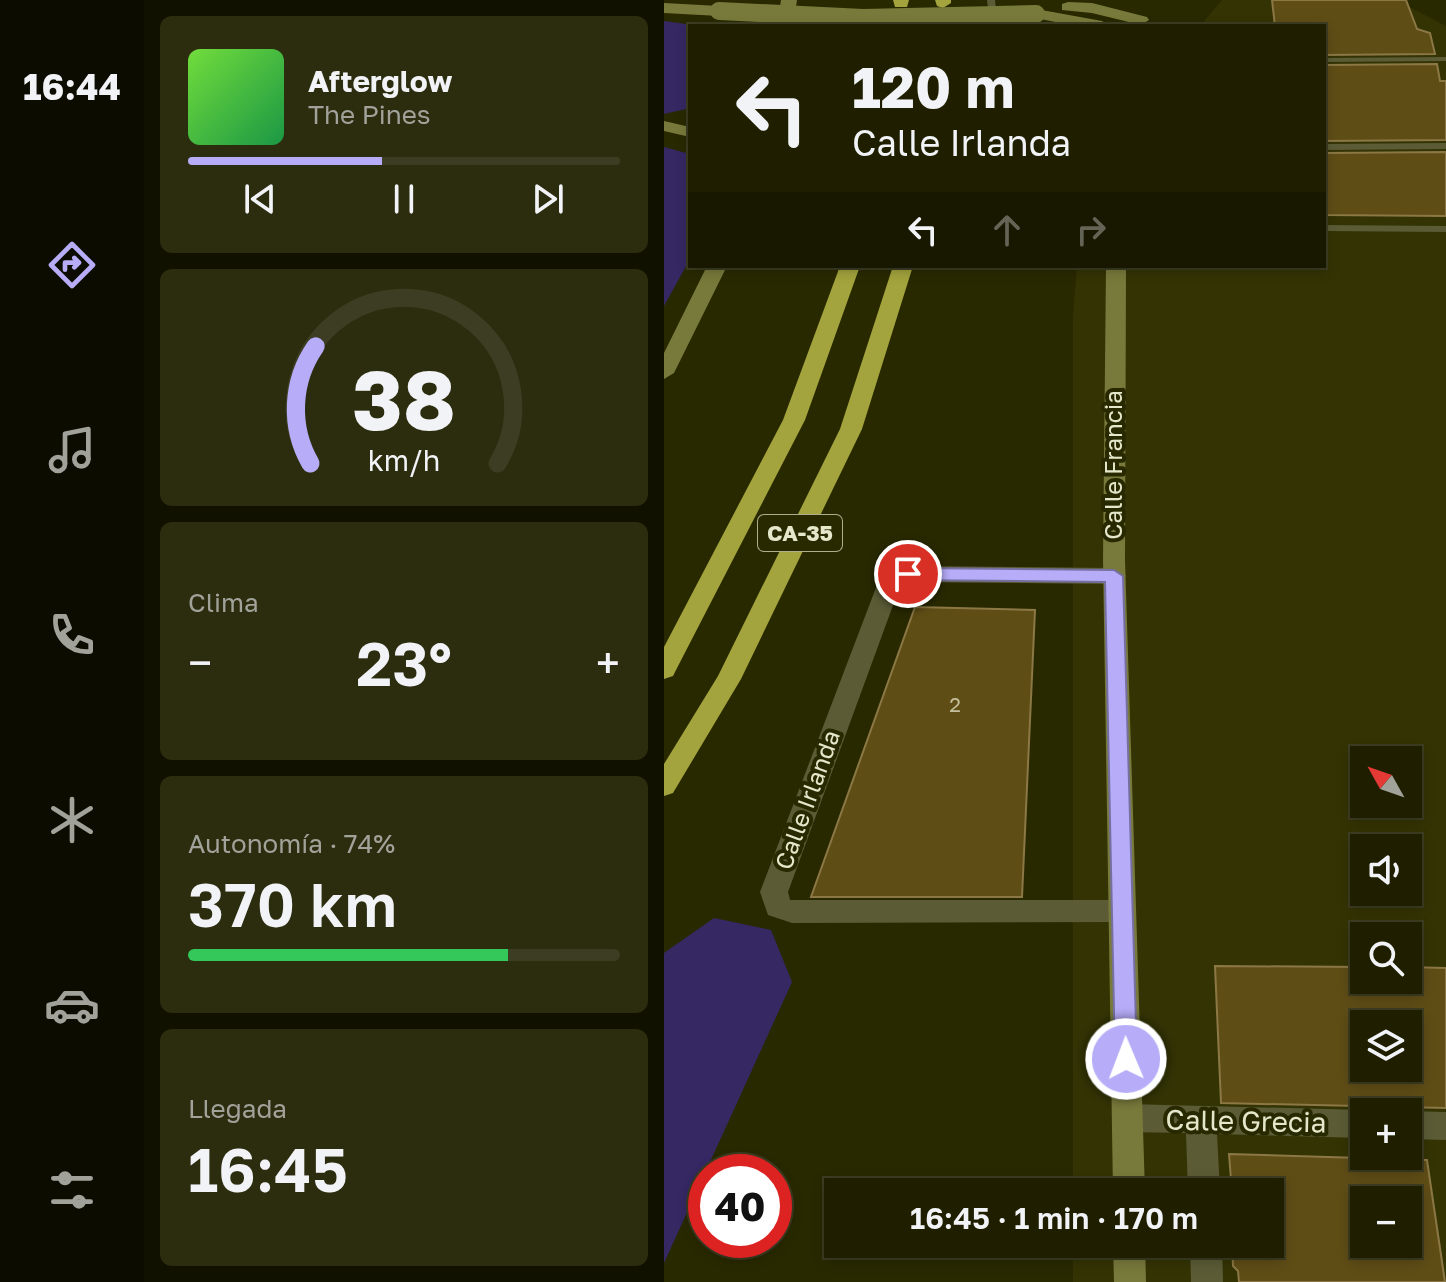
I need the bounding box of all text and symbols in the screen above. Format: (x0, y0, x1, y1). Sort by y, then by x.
text: 120 m (852, 53, 1014, 120)
icon: left (720, 56, 824, 160)
text: Afterglow (308, 63, 452, 99)
text: 16:44 (23, 65, 121, 108)
text: The Pines (308, 99, 431, 130)
text: Calle Irlanda (852, 121, 1071, 164)
icon: previous (238, 177, 282, 221)
icon: pause (382, 177, 426, 221)
icon: next (526, 177, 570, 221)
icon: left (901, 208, 945, 252)
icon: ahead (985, 208, 1029, 252)
icon: right (1069, 208, 1113, 252)
icon: directions (44, 237, 100, 293)
text: 38 (352, 347, 456, 447)
street label: Calle Francia (1098, 390, 1127, 540)
icon: music (44, 422, 100, 478)
text: km/h (368, 443, 440, 477)
road number: CA-35 (758, 515, 842, 551)
pin (874, 540, 942, 608)
icon: arrive (886, 552, 930, 596)
text: Clima (188, 587, 259, 618)
icon: phone (44, 607, 100, 663)
text: 23° (356, 627, 452, 699)
text: − (188, 636, 212, 689)
text: + (596, 636, 620, 689)
house number: 2 (949, 692, 961, 716)
street label: Calle Irlanda (768, 726, 845, 873)
north arrow (1350, 746, 1422, 818)
map controls (1350, 746, 1422, 1258)
icon: climate (44, 792, 100, 848)
text: Autonomía · 74% (188, 828, 395, 859)
button: sound (1350, 834, 1422, 906)
text: 370 km (188, 868, 397, 940)
button: search (1350, 922, 1422, 994)
icon: car (44, 977, 100, 1033)
button: layers (1350, 1010, 1422, 1082)
position arrow (1084, 1017, 1168, 1101)
text: Llegada (188, 1093, 287, 1124)
button: + (1350, 1098, 1422, 1170)
street label: Calle Grecia (1165, 1103, 1327, 1138)
text: 16:45 (188, 1133, 348, 1205)
speed limit sign: 40 (688, 1154, 792, 1258)
icon: filters (44, 1162, 100, 1218)
button: − (1350, 1186, 1422, 1258)
text: 16:45 · 1 min · 170 m (910, 1200, 1198, 1236)

